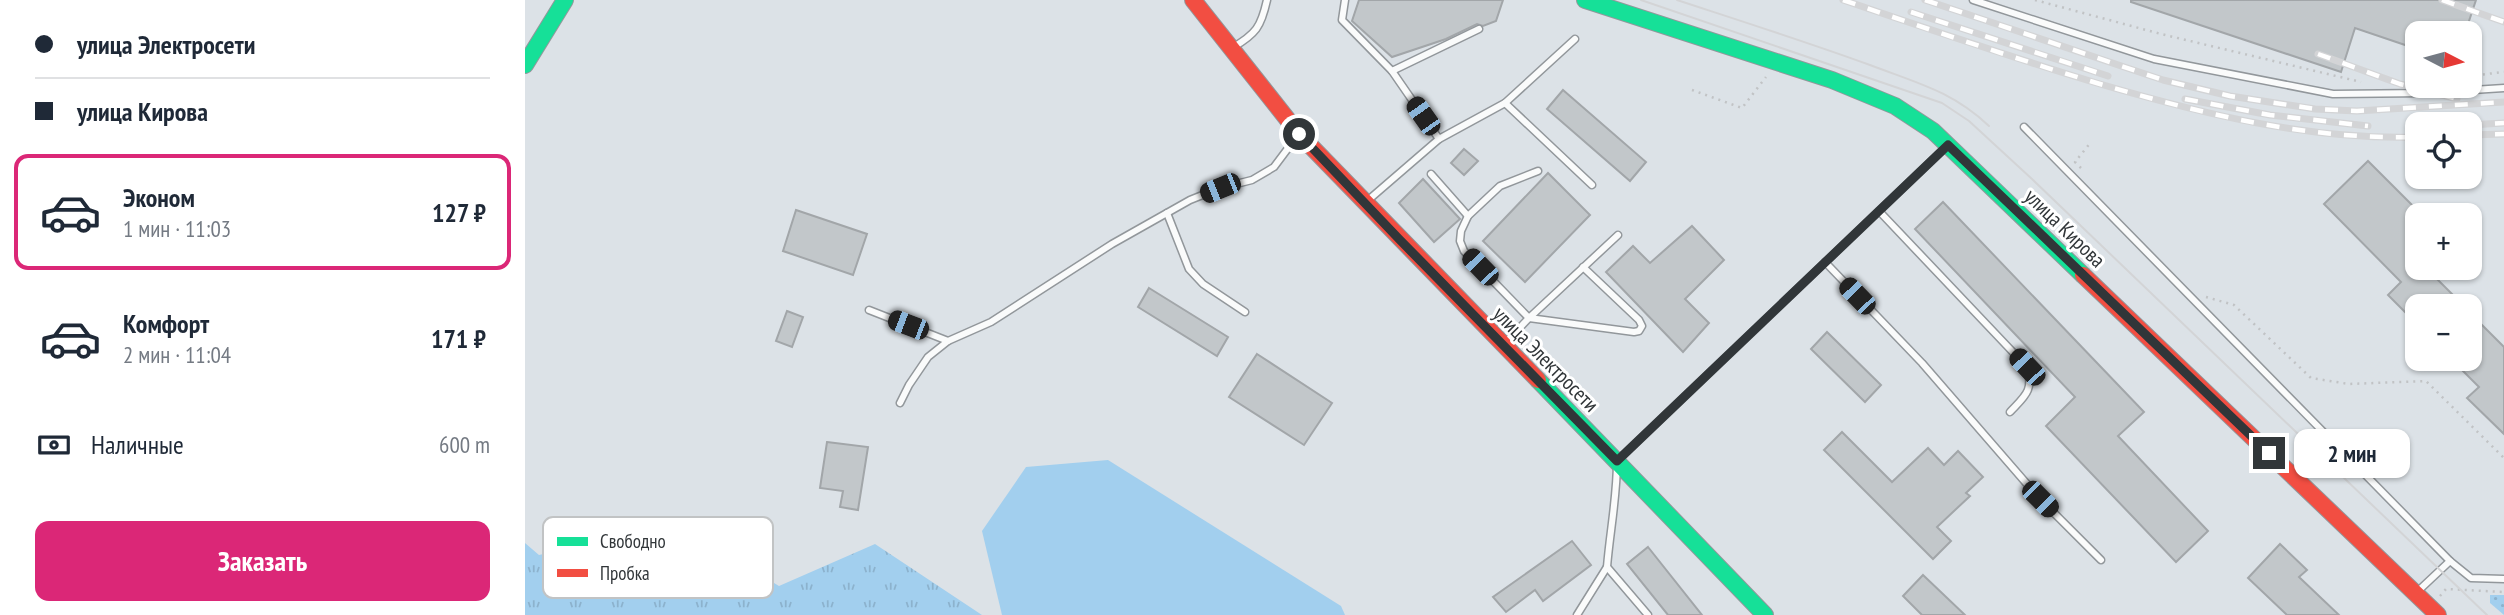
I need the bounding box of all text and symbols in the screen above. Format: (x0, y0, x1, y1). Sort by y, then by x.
north arrow (2405, 21, 2481, 98)
map controls (2405, 21, 2482, 371)
text: улица Электросети (77, 28, 255, 61)
car (1403, 93, 1444, 139)
text: улица Кирова (77, 95, 208, 128)
button: locate (2405, 112, 2482, 189)
route start (1283, 118, 1315, 150)
car (1197, 170, 1244, 206)
icon: car (39, 181, 102, 244)
text: Эконом (123, 181, 195, 214)
street label: улица Кирова (2019, 183, 2111, 273)
text: 127 ₽ (432, 196, 486, 229)
button: + (2405, 203, 2482, 280)
text: 1 мин · 11:03 (123, 214, 231, 243)
car (1458, 245, 1503, 289)
car (1835, 274, 1880, 318)
button: − (2405, 294, 2482, 371)
street label: улица Электросети (1487, 300, 1605, 418)
icon: car (39, 307, 102, 370)
text: Комфорт (123, 307, 209, 340)
car (885, 308, 932, 342)
text: 171 ₽ (431, 322, 486, 355)
text: 2 мин · 11:04 (123, 340, 231, 369)
car (2005, 344, 2050, 390)
icon: cash (35, 426, 73, 464)
text: Наличные (91, 428, 184, 461)
callout: 2 мин (2293, 428, 2409, 477)
text: 600 m (439, 430, 490, 459)
route end (2253, 437, 2285, 469)
text: 2 мин (2327, 439, 2377, 468)
car (2018, 477, 2063, 521)
legend (543, 517, 773, 598)
button: Заказать (35, 521, 490, 601)
text: Свободно (600, 529, 666, 553)
text: Пробка (600, 561, 650, 585)

